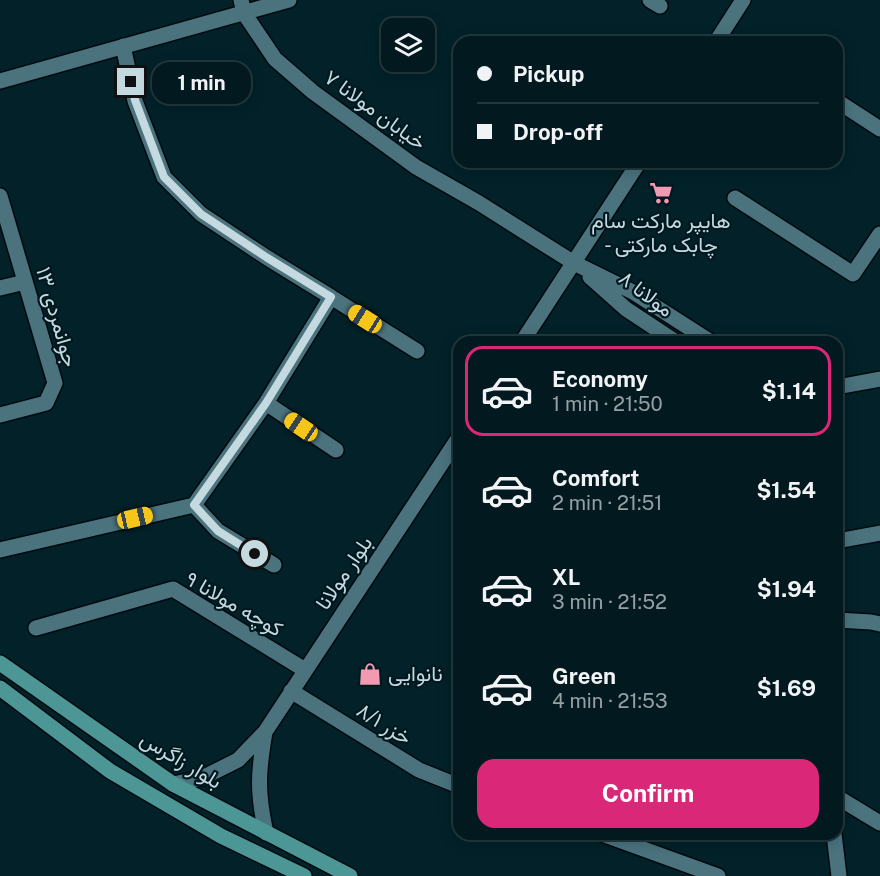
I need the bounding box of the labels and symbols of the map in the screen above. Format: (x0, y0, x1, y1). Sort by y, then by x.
callout: 1 min (152, 61, 251, 103)
street label: خیابان مولانا ۷ (319, 64, 431, 156)
route end (117, 68, 144, 95)
supermarket icon: هایپر مارکت سام - چابک مارکتی (648, 180, 674, 206)
place label: هایپر مارکت سام - چابک مارکتی (591, 208, 731, 259)
street label: جوانمردی ۱۳ (30, 264, 84, 370)
street label: مولانا ۸ (614, 265, 678, 323)
car (345, 302, 385, 336)
car (281, 409, 321, 445)
car (115, 505, 155, 531)
street label: بلوار مولانا (310, 531, 378, 615)
route start (241, 540, 268, 567)
street label: کوچه مولانا ۹ (180, 566, 287, 643)
shop icon: نانوایی (357, 661, 383, 687)
place label: نانوایی (388, 661, 443, 687)
street label: خزر ۸/۱ (352, 697, 416, 751)
street label: بلوار زاگرس (135, 726, 227, 794)

